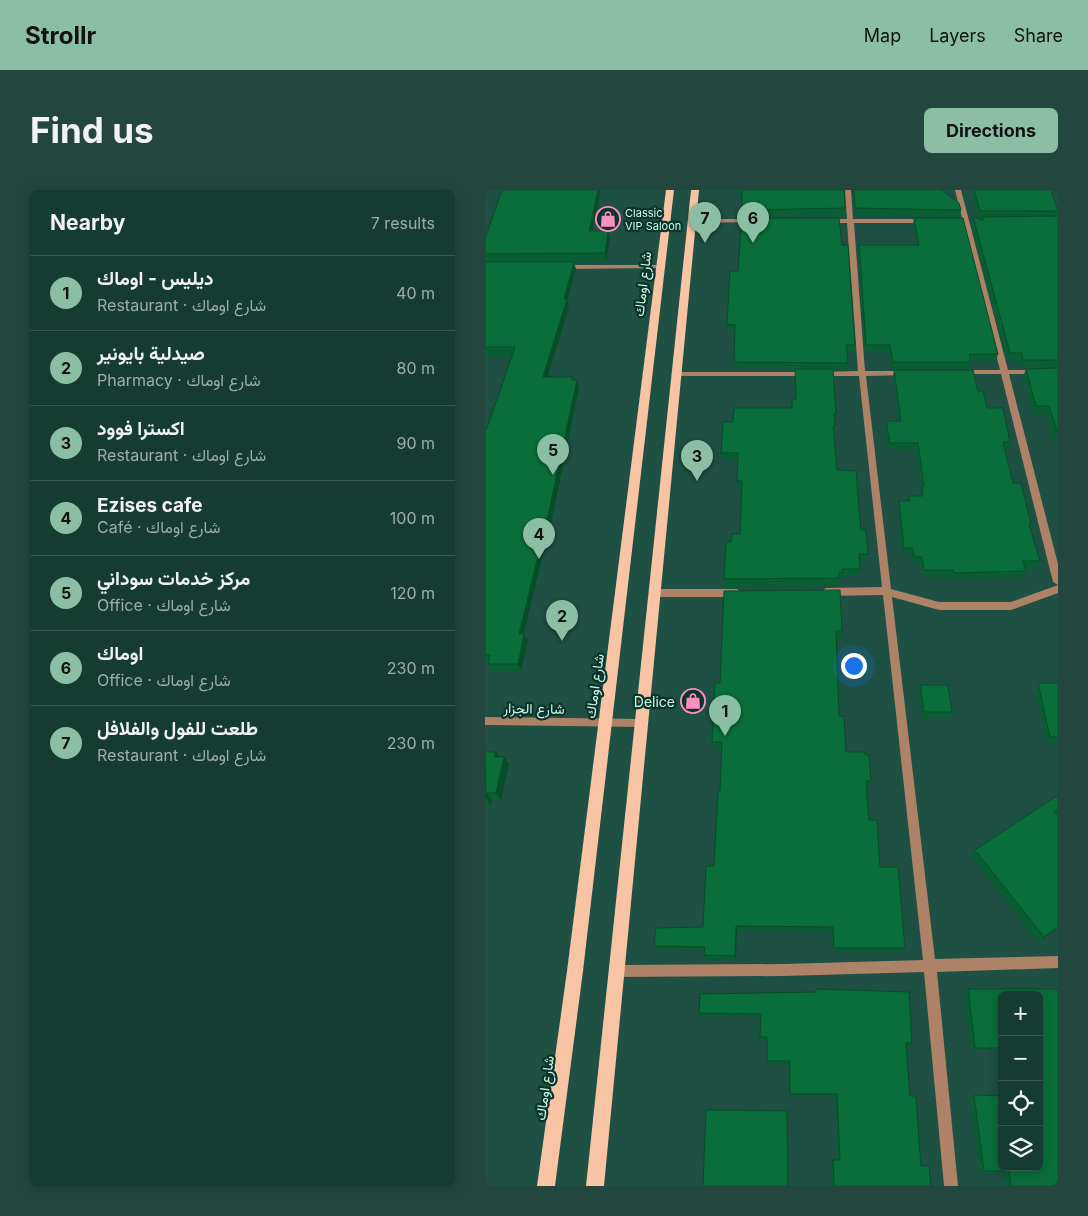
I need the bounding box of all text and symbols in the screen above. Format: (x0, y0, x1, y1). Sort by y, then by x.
text: Strollr (25, 21, 96, 50)
text: Map (864, 25, 901, 46)
text: Layers (929, 25, 986, 46)
text: Share (1014, 25, 1063, 46)
button: Directions (924, 108, 1058, 153)
text: Find us (30, 109, 154, 151)
pin: 7 (689, 202, 721, 243)
pin: 6 (737, 202, 769, 243)
shop icon: Classic VIP Saloon (595, 206, 621, 232)
place label: Classic VIP Saloon (625, 206, 681, 233)
text: Nearby (50, 210, 125, 235)
text: 7 results (371, 213, 435, 233)
street label: شارع اوماك (630, 251, 657, 318)
text: ديليس - اوماك (97, 267, 214, 290)
text: 1 (63, 283, 69, 303)
text: 40 m (396, 283, 435, 303)
text: Restaurant · شارع اوماك (97, 295, 266, 315)
text: صيدلية بايونير (97, 342, 205, 365)
text: 2 (61, 358, 71, 378)
text: 80 m (396, 358, 435, 378)
text: Pharmacy · شارع اوماك (97, 370, 261, 390)
text: اكسترا فوود (97, 417, 185, 440)
text: 3 (61, 433, 71, 453)
text: 90 m (396, 433, 435, 453)
pin: 5 (537, 434, 569, 475)
pin: 3 (681, 440, 713, 481)
text: Restaurant · شارع اوماك (97, 445, 266, 465)
text: Ezises cafe (97, 494, 203, 517)
text: 4 (61, 508, 71, 528)
text: 100 m (390, 508, 435, 528)
text: Café · شارع اوماك (97, 517, 220, 537)
pin: 4 (523, 518, 555, 559)
text: مركز خدمات سوداني (97, 567, 250, 590)
text: 5 (61, 583, 71, 603)
text: 120 m (390, 583, 435, 603)
text: Office · شارع اوماك (97, 595, 231, 615)
pin: 2 (546, 600, 578, 641)
text: اوماك (97, 642, 143, 665)
street label: شارع اوماك (581, 653, 610, 720)
your location (841, 653, 867, 679)
text: 6 (61, 658, 71, 678)
text: 230 m (387, 658, 435, 678)
text: Office · شارع اوماك (97, 670, 231, 690)
shop icon: Delice (680, 688, 706, 714)
place label: Delice (634, 693, 675, 710)
pin: 1 (709, 695, 741, 736)
street label: شارع الجزار (502, 699, 565, 720)
text: طلعت للفول والفلافل (97, 717, 258, 740)
text: 7 (61, 733, 71, 753)
text: 230 m (387, 733, 435, 753)
text: Restaurant · شارع اوماك (97, 745, 266, 765)
map controls (998, 991, 1043, 1171)
button: + (998, 991, 1043, 1036)
button: − (998, 1036, 1043, 1081)
street label: شارع اوماك (531, 1055, 560, 1122)
button: locate (998, 1081, 1043, 1126)
button: layers (998, 1126, 1043, 1171)

